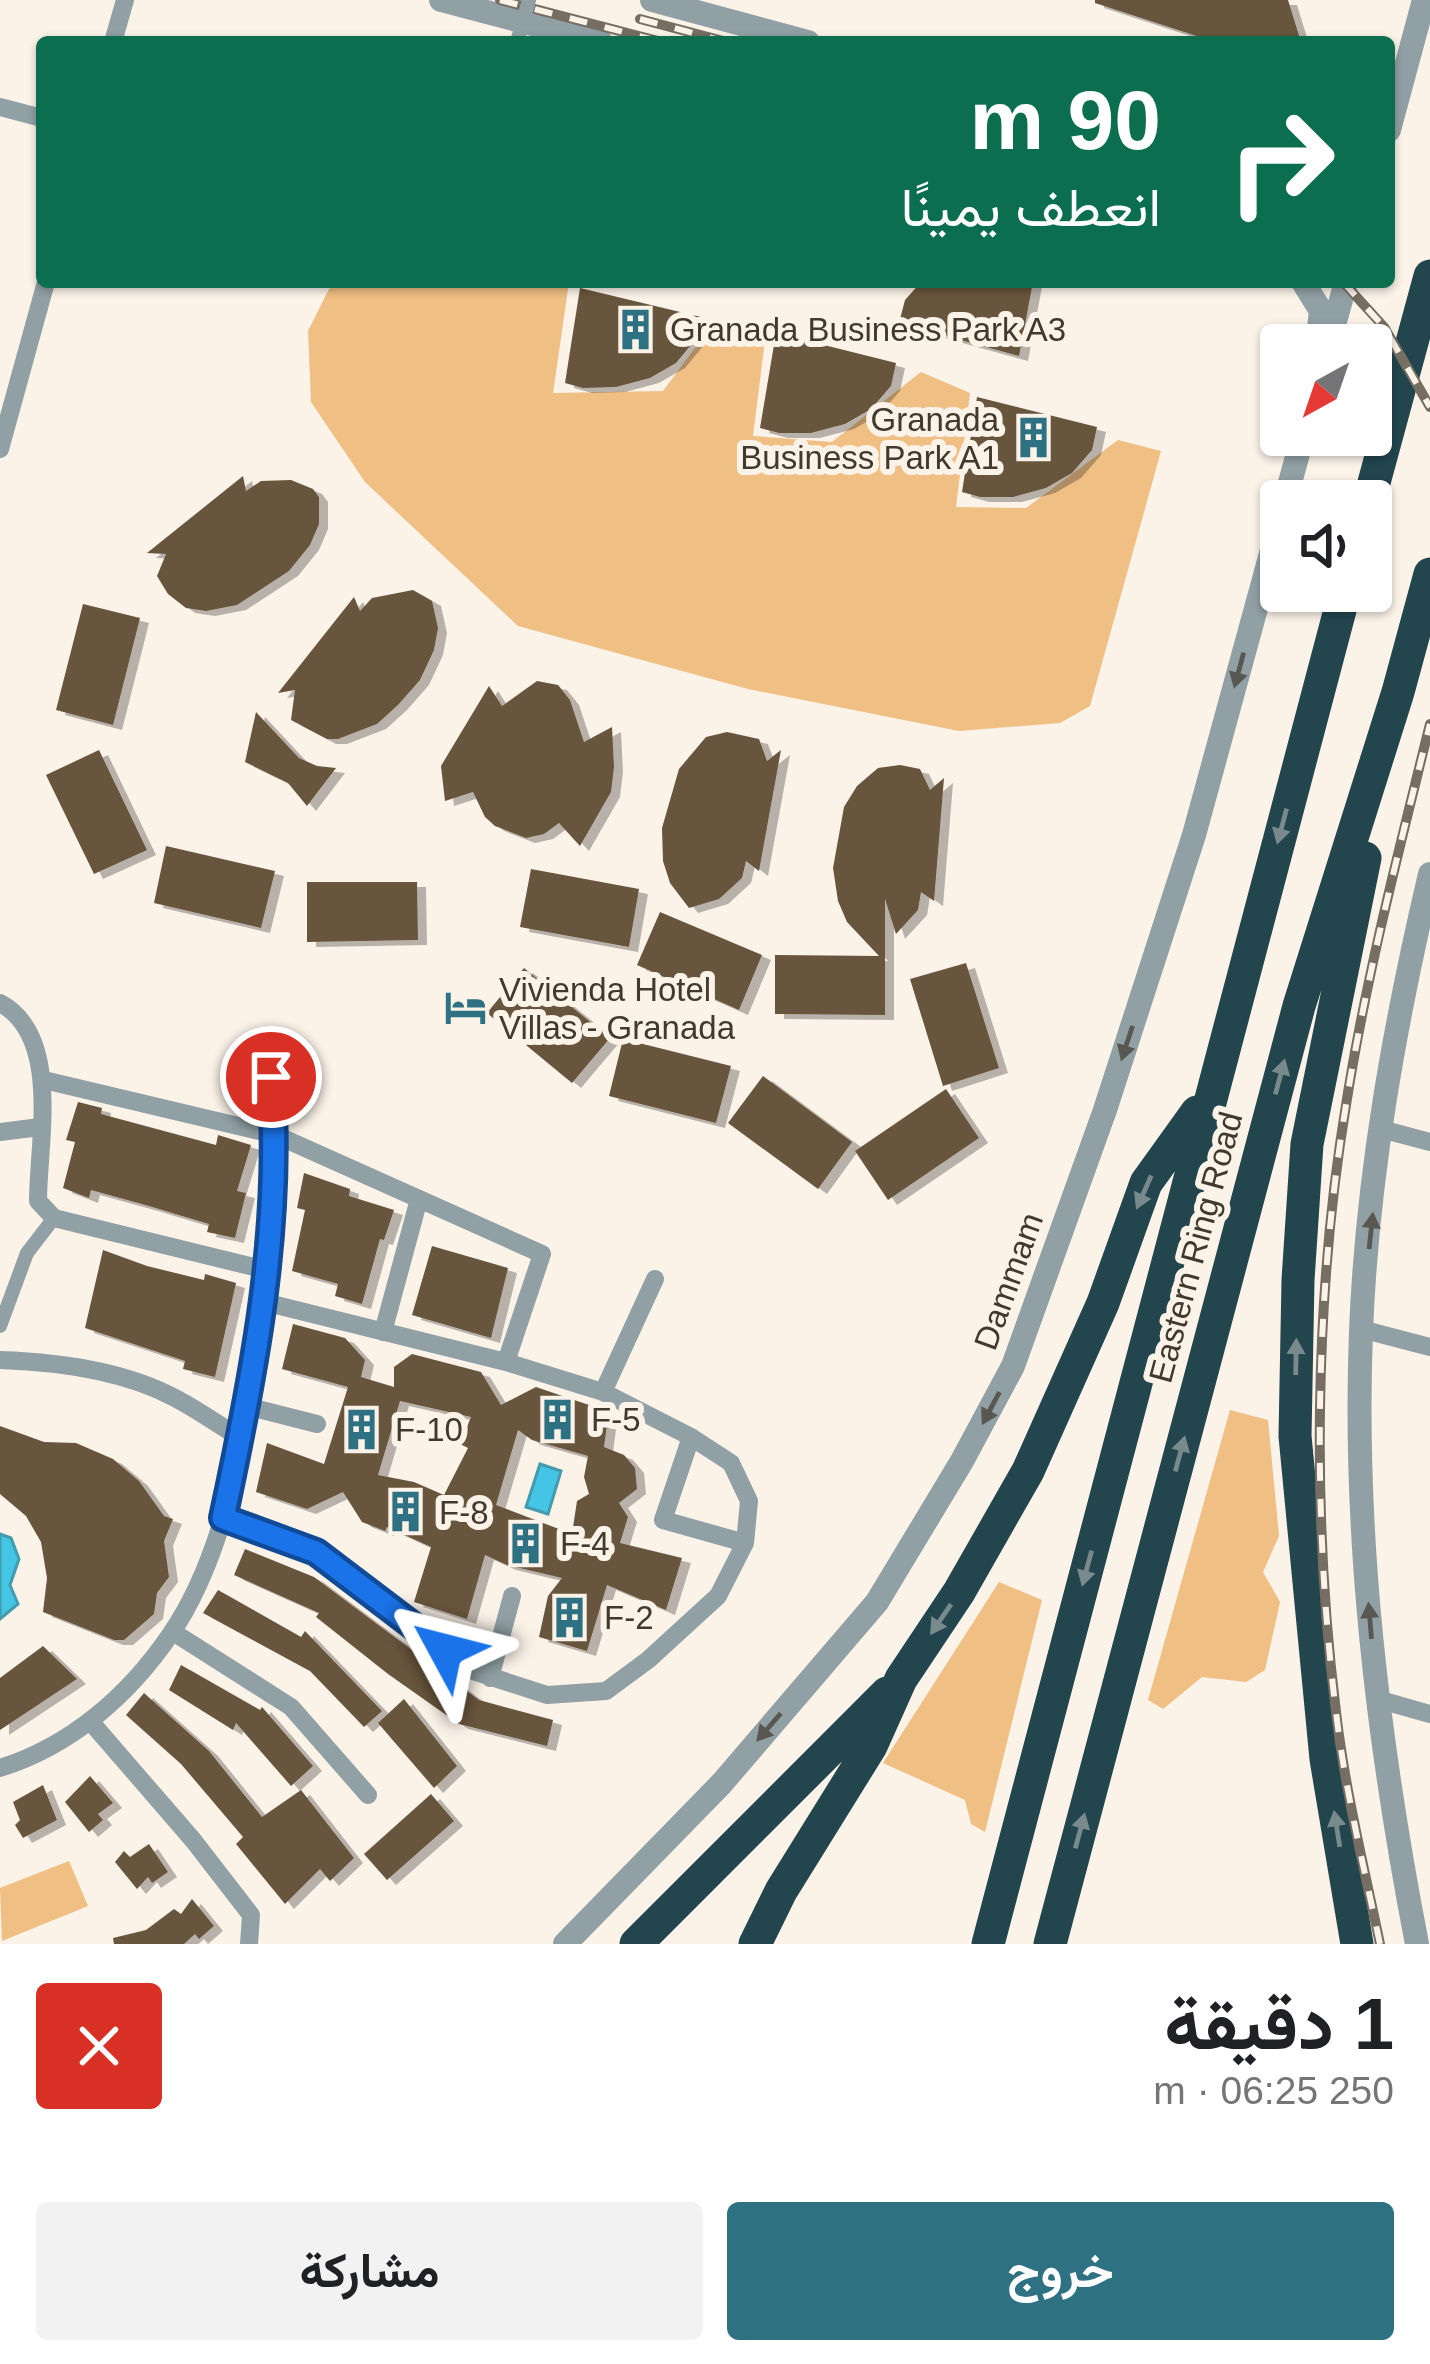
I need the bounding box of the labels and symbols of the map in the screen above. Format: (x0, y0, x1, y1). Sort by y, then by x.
building icon: Granada Business Park A3 (613, 306, 659, 352)
place label: Granada Business Park A3 (670, 311, 1066, 348)
north arrow (1260, 324, 1392, 456)
place label: Granada Business Park A1 (740, 401, 1000, 476)
building icon: Granada Business Park A1 (1010, 415, 1056, 461)
one-way arrow (1229, 652, 1248, 689)
one-way arrow (1271, 807, 1290, 844)
place label: Vivienda Hotel Villas - Granada (499, 971, 736, 1046)
hotel icon: Vivienda Hotel Villas - Granada (442, 985, 488, 1031)
one-way arrow (1116, 1025, 1135, 1062)
pin (220, 1026, 322, 1128)
one-way arrow (1271, 1058, 1290, 1095)
street label: Eastern Ring Road (1142, 1108, 1249, 1387)
one-way arrow (1134, 1175, 1154, 1210)
street label: Dammam (967, 1208, 1050, 1355)
one-way arrow (1362, 1212, 1381, 1250)
one-way arrow (1287, 1337, 1306, 1375)
one-way arrow (981, 1391, 1001, 1426)
building icon: F-5 (534, 1396, 580, 1442)
place label: F-5 (591, 1401, 641, 1438)
building icon: F-10 (338, 1406, 384, 1452)
place label: F-10 (395, 1411, 463, 1448)
one-way arrow (1171, 1435, 1190, 1472)
building icon: F-8 (382, 1489, 428, 1535)
place label: F-8 (439, 1494, 489, 1531)
building icon: F-4 (503, 1520, 549, 1566)
place label: F-4 (560, 1525, 610, 1562)
one-way arrow (1076, 1550, 1095, 1587)
position arrow (382, 1587, 508, 1713)
building icon: F-2 (547, 1594, 593, 1640)
place label: F-2 (604, 1599, 654, 1636)
one-way arrow (1360, 1602, 1379, 1639)
one-way arrow (931, 1603, 953, 1636)
one-way arrow (757, 1712, 783, 1742)
one-way arrow (1327, 1810, 1346, 1847)
one-way arrow (1071, 1812, 1090, 1849)

